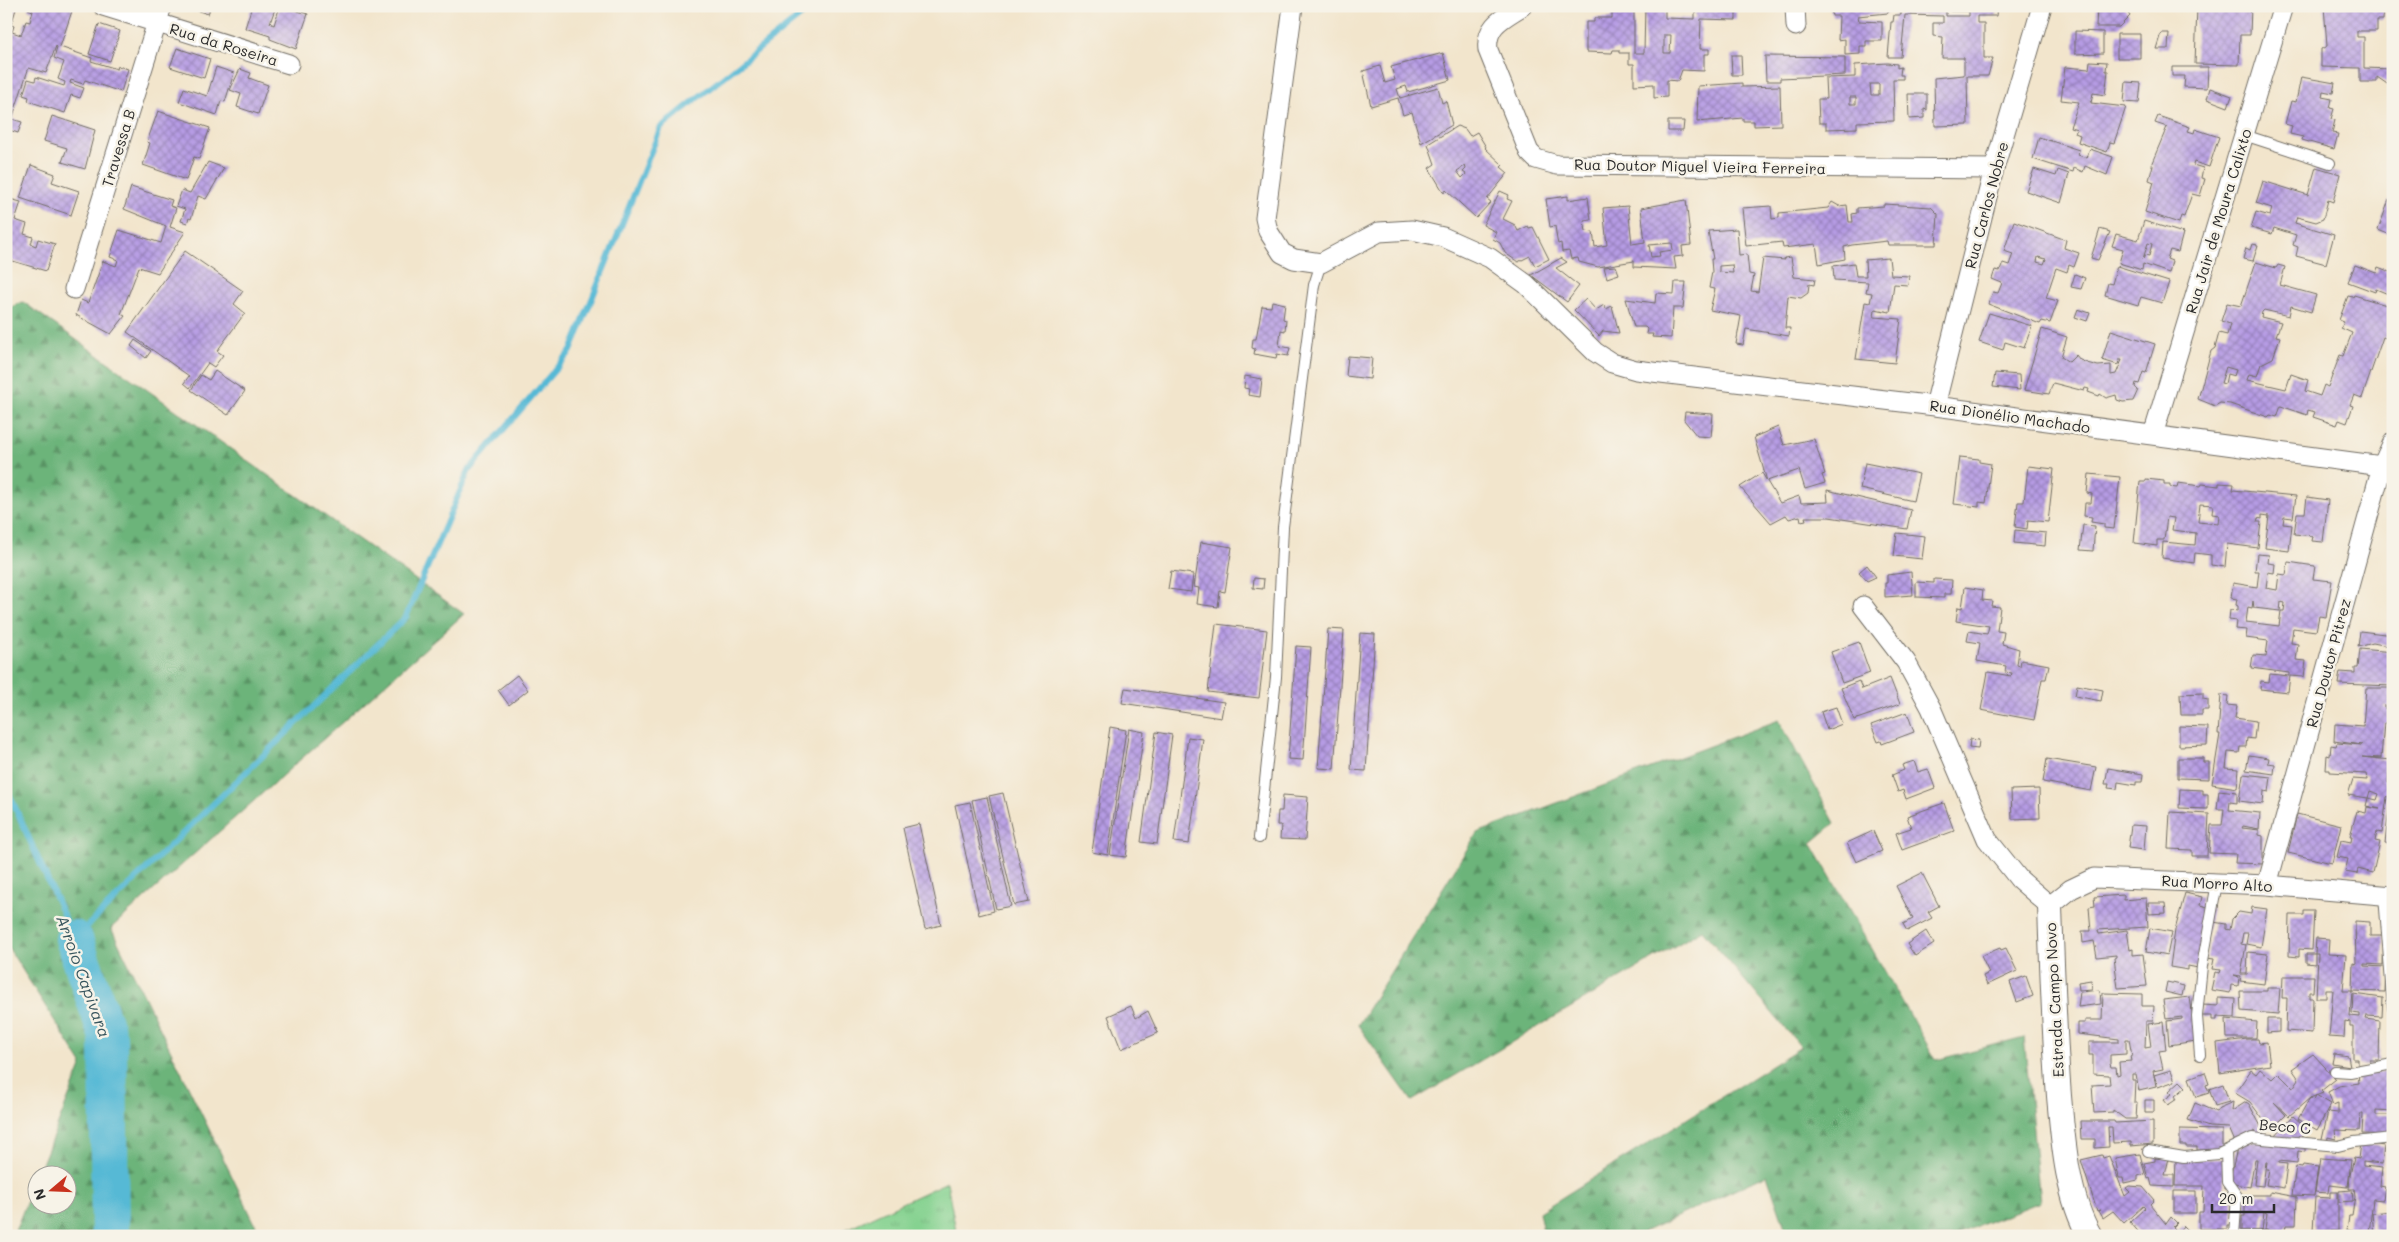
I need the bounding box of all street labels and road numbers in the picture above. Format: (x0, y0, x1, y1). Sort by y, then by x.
street label: Rua da Roseira (167, 18, 281, 70)
street label: Travessa B (97, 107, 139, 189)
street label: Rua Jair de Moura Calixto (2180, 126, 2256, 316)
street label: Rua Carlos Nobre (1959, 139, 2013, 271)
street label: Rua Doutor Miguel Vieira Ferreira (1574, 154, 1826, 178)
street label: Rua Dionélio Machado (1929, 395, 2092, 437)
street label: Rua Doutor Pitrez (2301, 596, 2355, 730)
street label: Rua Morro Alto (2161, 870, 2273, 896)
street label: Estrada Campo Novo (2040, 922, 2068, 1078)
street label: Beco C (2258, 1114, 2312, 1138)

